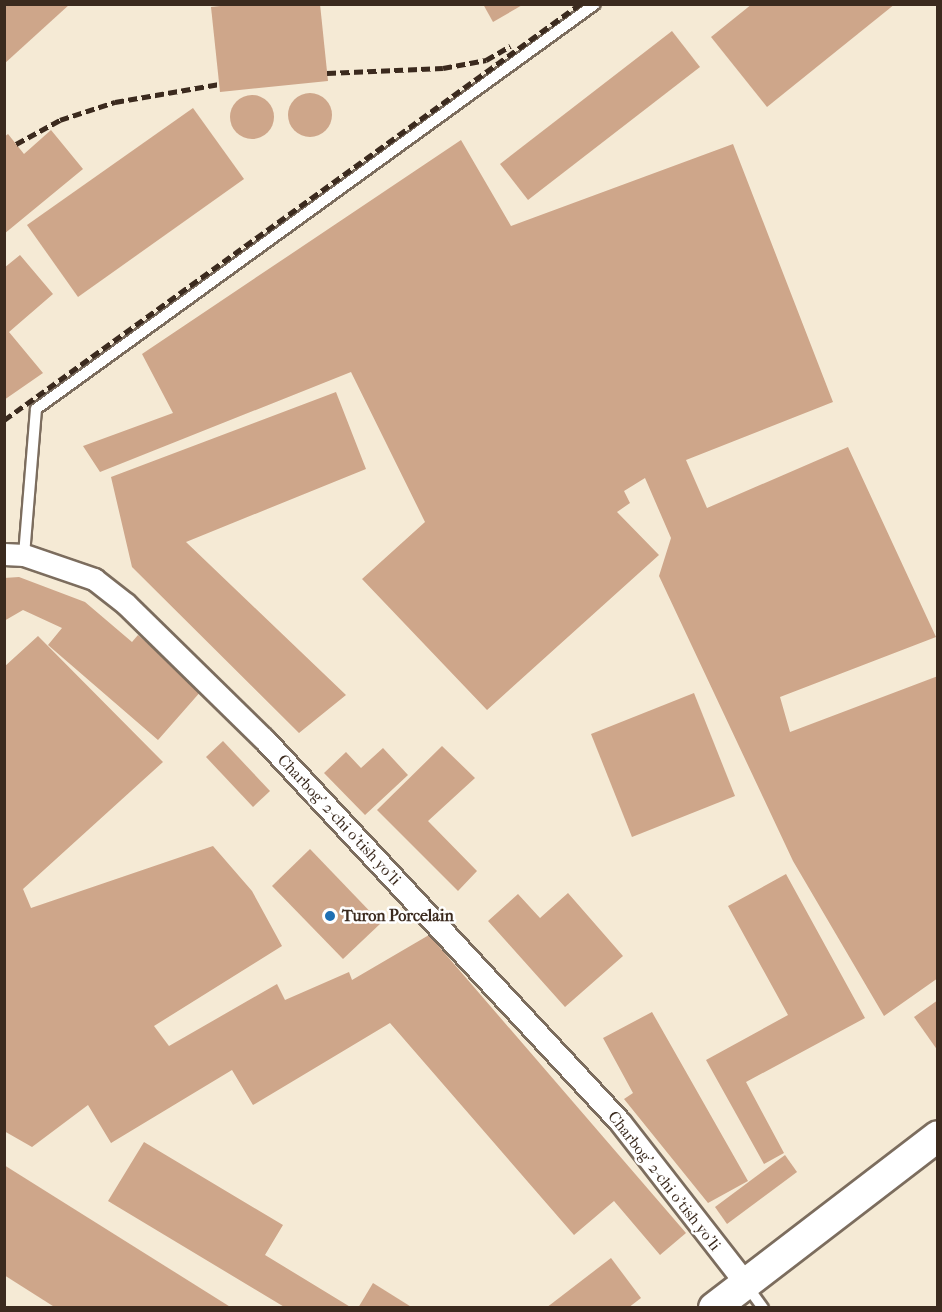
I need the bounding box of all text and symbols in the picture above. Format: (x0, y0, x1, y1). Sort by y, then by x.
street label: Charbog' 2-chi o'tish yo'li (273, 751, 405, 889)
place label: Turon Porcelain (342, 906, 454, 926)
marker: Turon Porcelain (323, 909, 337, 923)
street label: Charbog' 2-chi o'tish yo'li (604, 1107, 724, 1255)

